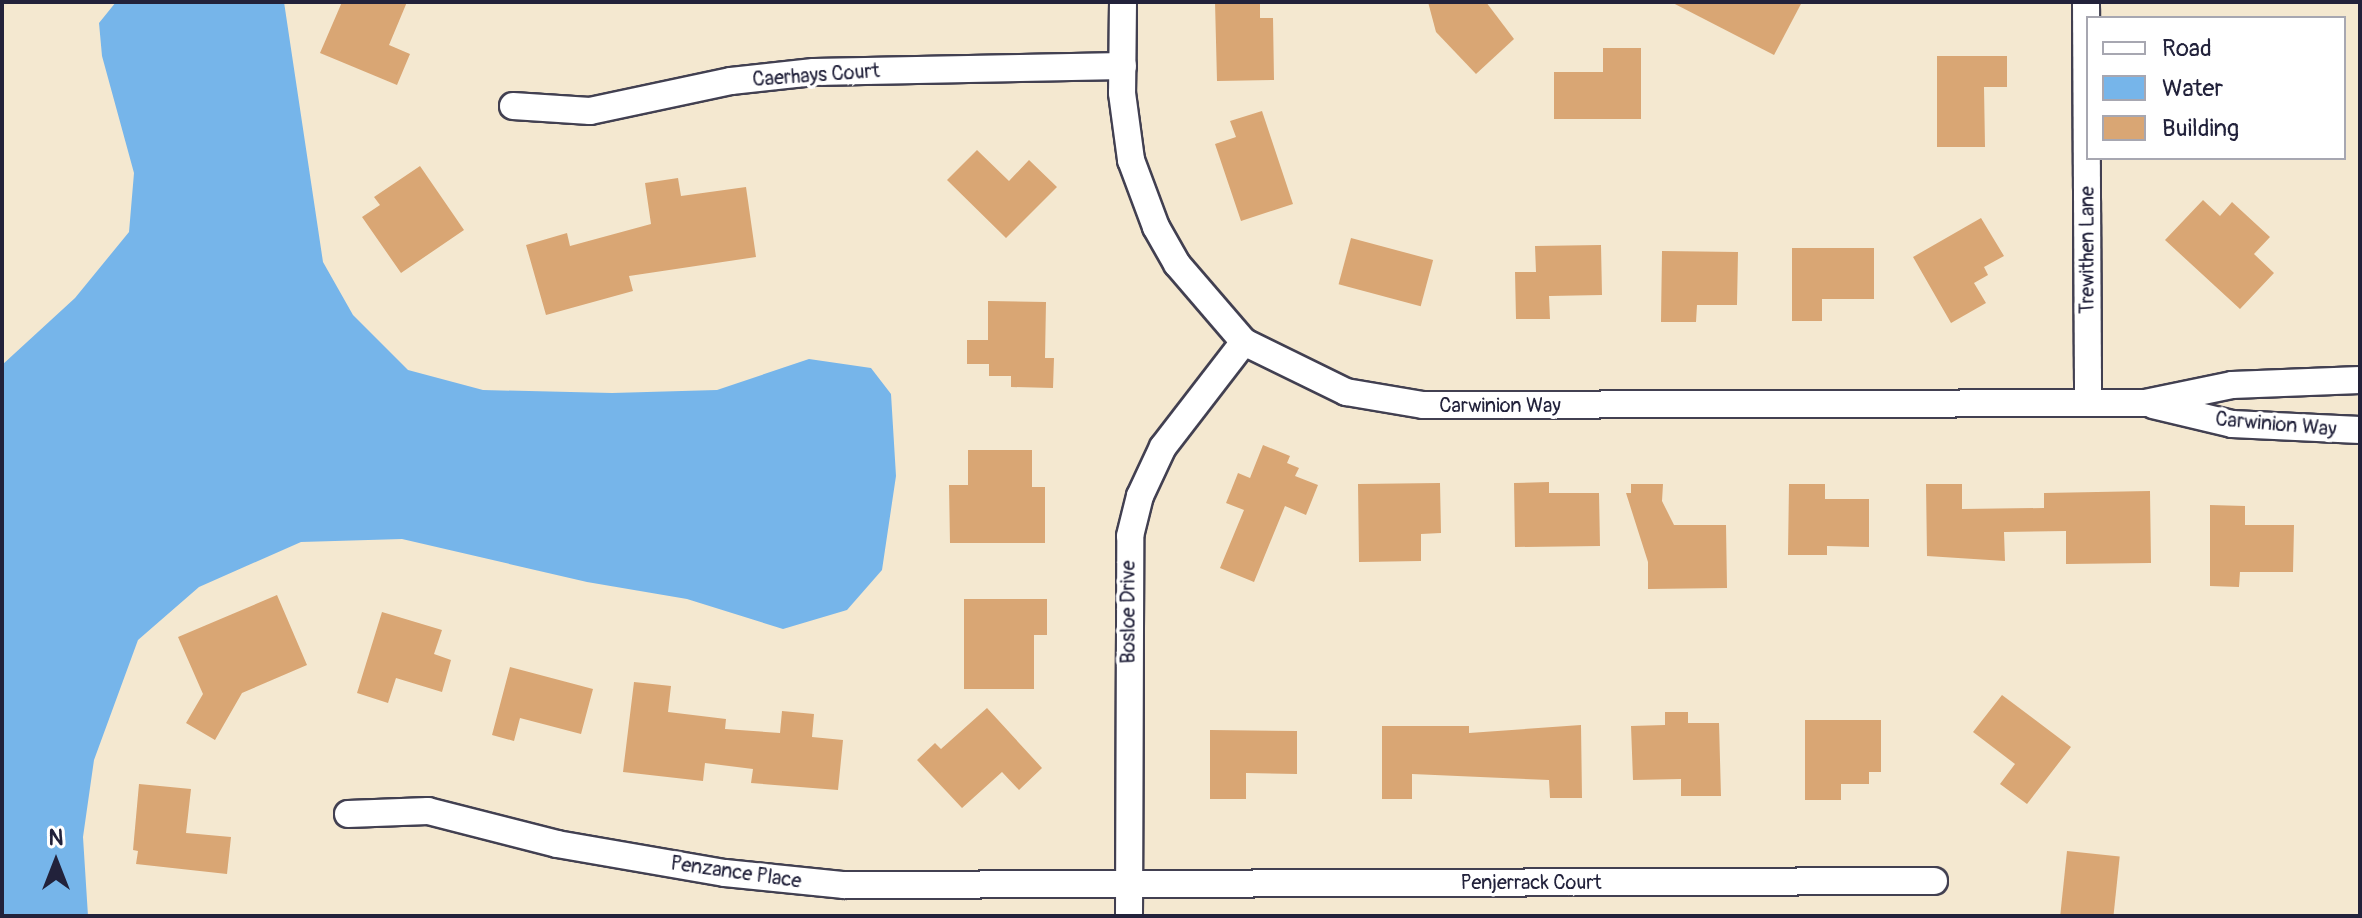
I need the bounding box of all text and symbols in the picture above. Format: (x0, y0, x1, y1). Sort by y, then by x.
legend (2086, 16, 2346, 160)
text: Road (2162, 34, 2212, 63)
street label: Caerhays Court (752, 59, 880, 91)
text: Water (2162, 74, 2223, 103)
text: Building (2162, 114, 2239, 143)
street label: Trewithen Lane (2075, 186, 2099, 314)
street label: Carwinion Way (1439, 393, 1561, 417)
street label: Carwinion Way (2214, 407, 2338, 441)
street label: Bosloe Drive (1116, 560, 1140, 664)
north arrow (16, 822, 96, 902)
text: N (49, 824, 63, 852)
street label: Penzance Place (669, 851, 803, 893)
street label: Penjerrack Court (1460, 870, 1602, 894)

